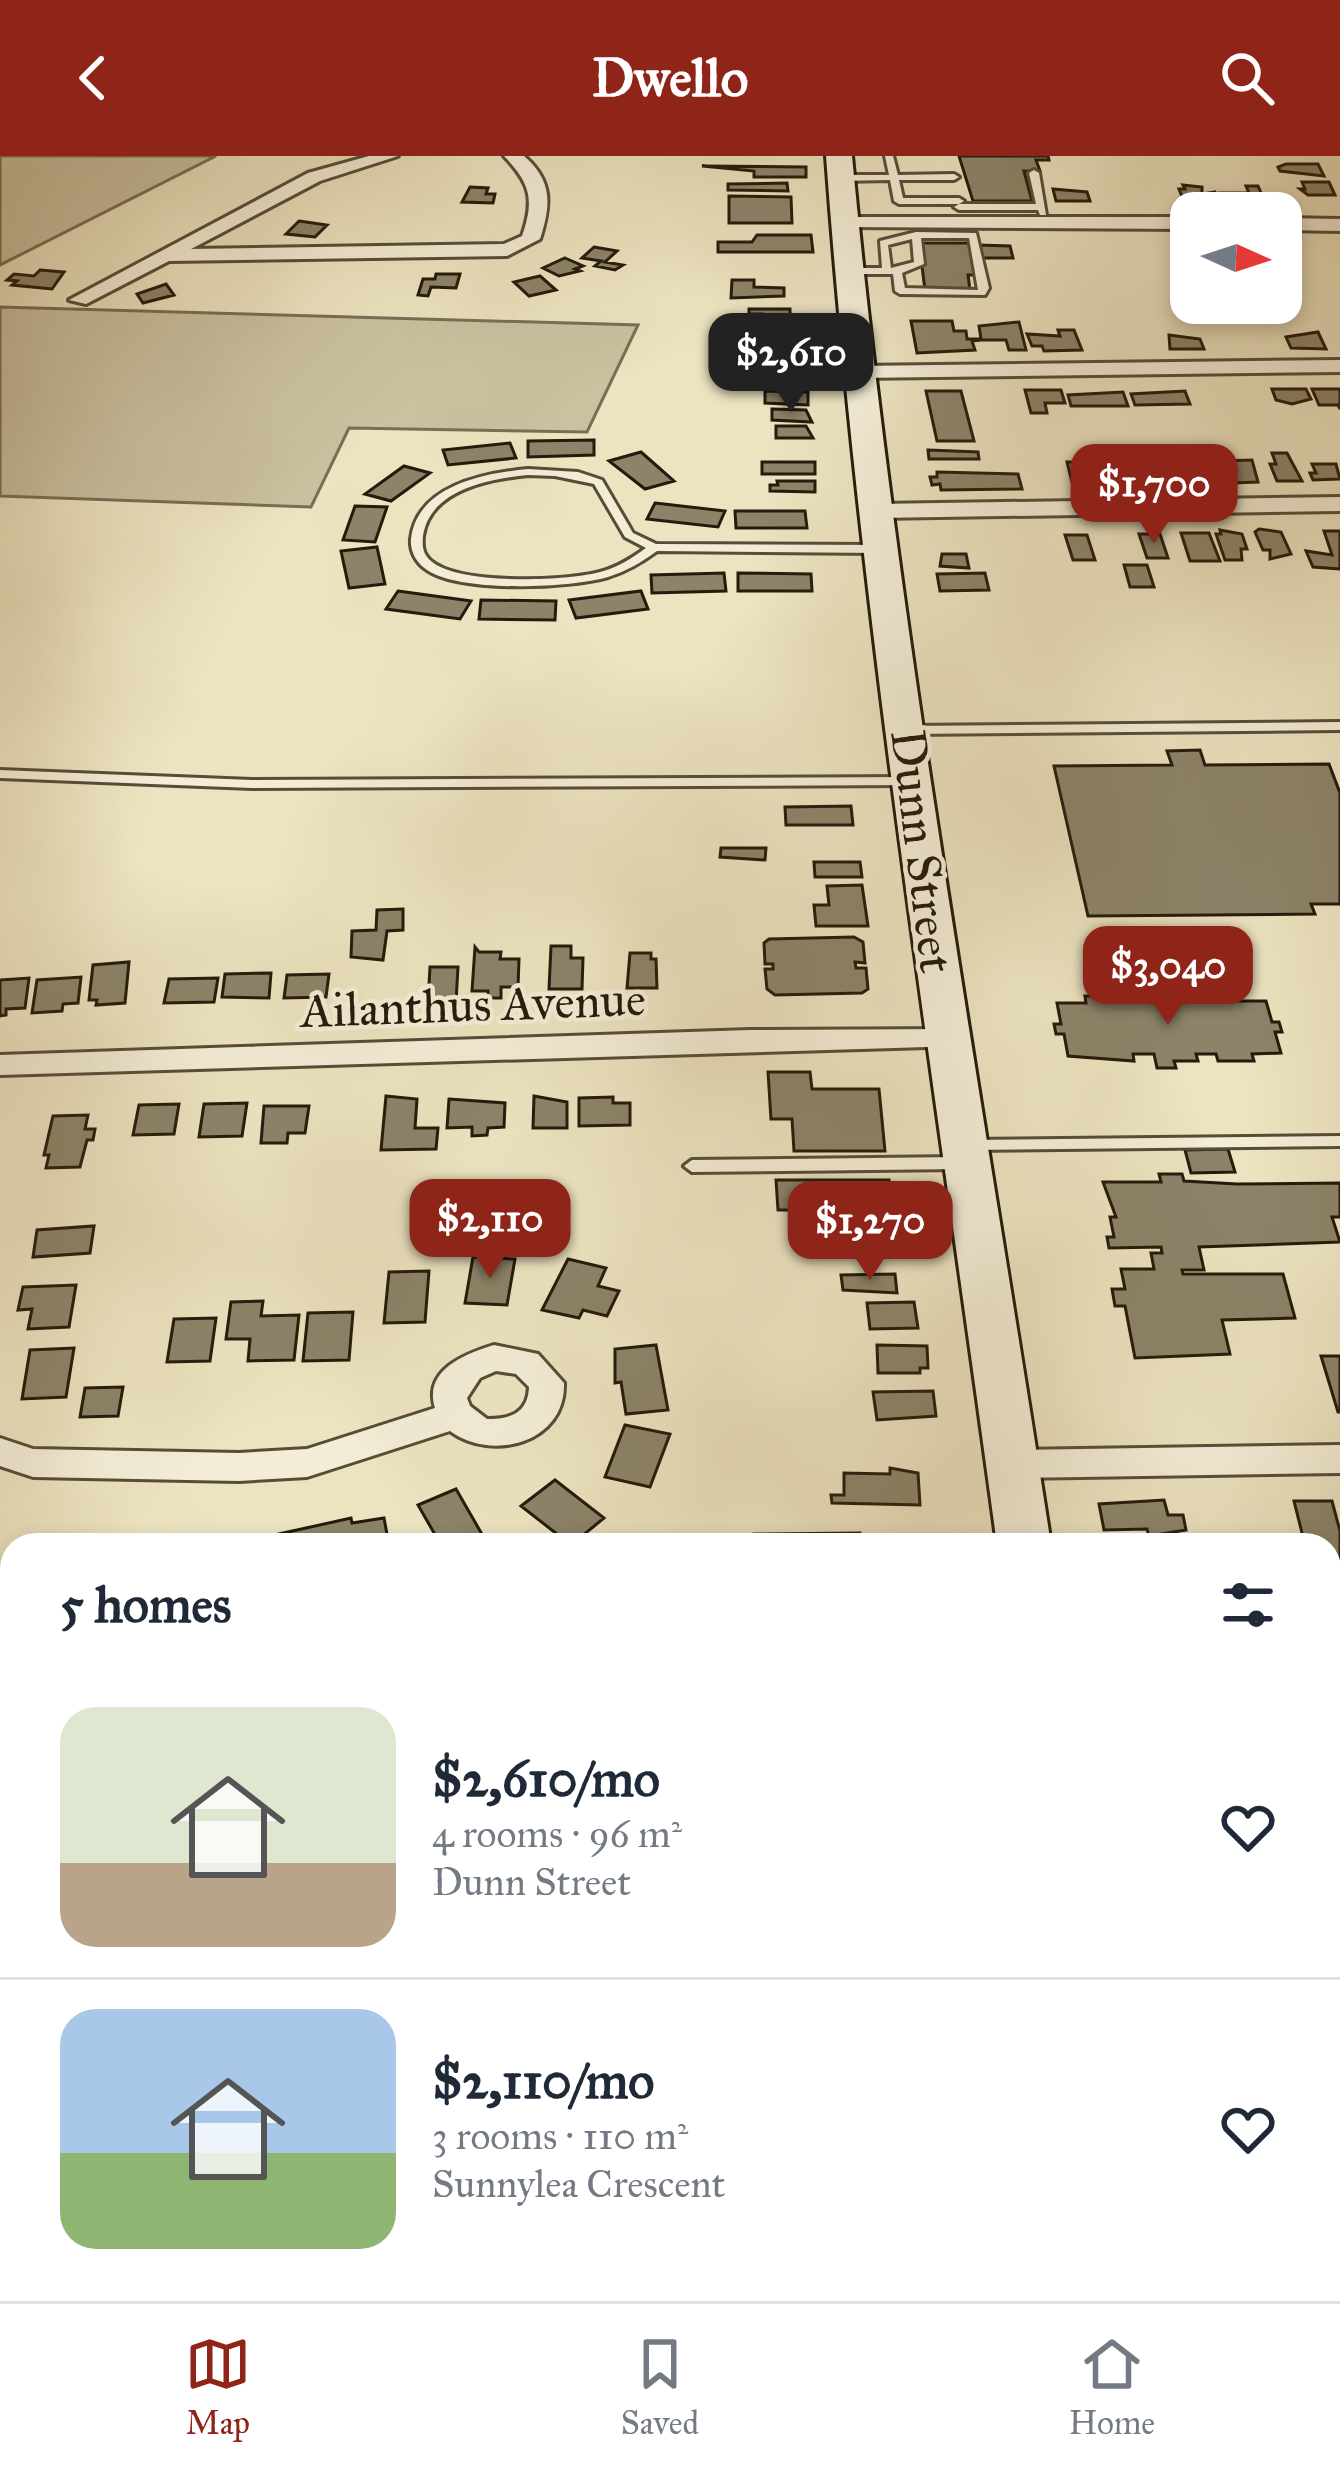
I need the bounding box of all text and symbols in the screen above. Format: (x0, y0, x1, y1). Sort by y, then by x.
icon: back (60, 45, 126, 111)
text: Dwello (592, 45, 748, 111)
icon: search (1214, 45, 1280, 111)
north arrow (1170, 192, 1302, 324)
map controls (1170, 192, 1302, 324)
pin: $2,610 (693, 313, 889, 415)
text: $2,610 (735, 328, 847, 376)
pin: $1,700 (1056, 444, 1252, 546)
text: $1,700 (1098, 459, 1210, 507)
street label: Dunn Street (878, 726, 967, 976)
pin: $3,040 (1070, 926, 1266, 1028)
text: $3,040 (1110, 941, 1226, 989)
street label: Ailanthus Avenue (297, 969, 647, 1040)
pin: $2,110 (392, 1179, 588, 1281)
pin: $1,270 (772, 1181, 968, 1283)
text: $2,110 (437, 1194, 543, 1242)
text: $1,270 (815, 1196, 925, 1244)
icon: filters (1215, 1572, 1281, 1638)
text: 5 homes (60, 1574, 231, 1636)
text: $2,610/mo (432, 1748, 660, 1810)
icon: home (156, 1755, 300, 1899)
icon: heart (1215, 1794, 1281, 1860)
text: 4 rooms · 96 m² (432, 1810, 682, 1858)
text: Dunn Street (432, 1858, 631, 1906)
text: $2,110/mo (432, 2050, 654, 2112)
icon: home (156, 2057, 300, 2201)
icon: heart (1215, 2096, 1281, 2162)
text: 3 rooms · 110 m² (432, 2112, 688, 2160)
text: Sunnylea Crescent (432, 2160, 725, 2208)
tab: Map (185, 2331, 251, 2443)
tab: Saved (621, 2331, 699, 2443)
tab: Home (1069, 2331, 1155, 2443)

